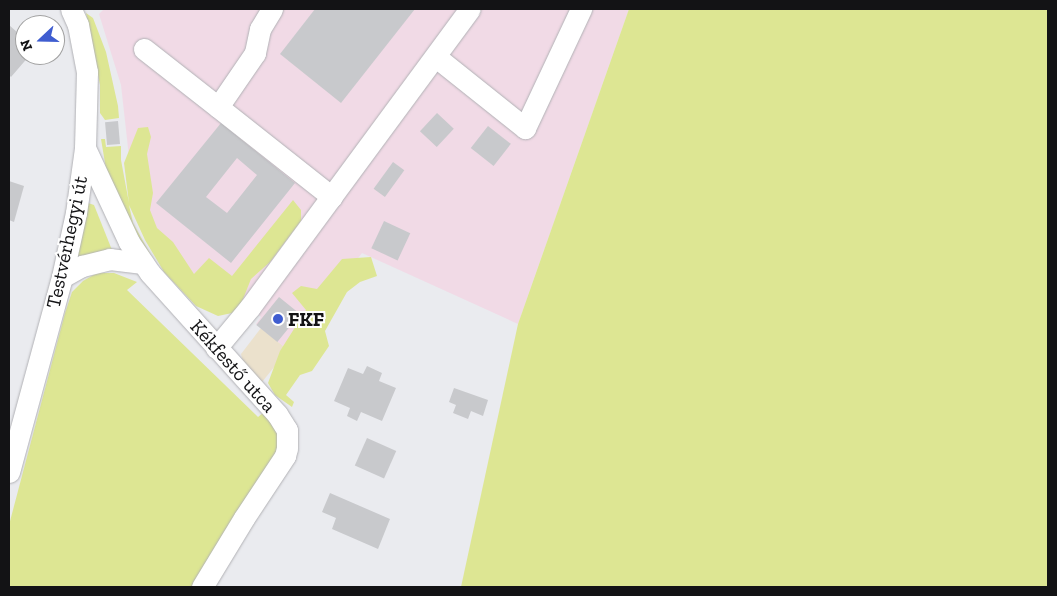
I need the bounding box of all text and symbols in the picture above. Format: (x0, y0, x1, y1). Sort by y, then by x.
north arrow (15, 15, 65, 65)
text: N (17, 37, 36, 53)
street label: Testvérhegyi út (41, 174, 93, 310)
place label: FKF (288, 307, 324, 331)
marker: FKF (272, 313, 284, 325)
street label: Kékfestő utca (185, 315, 281, 417)

